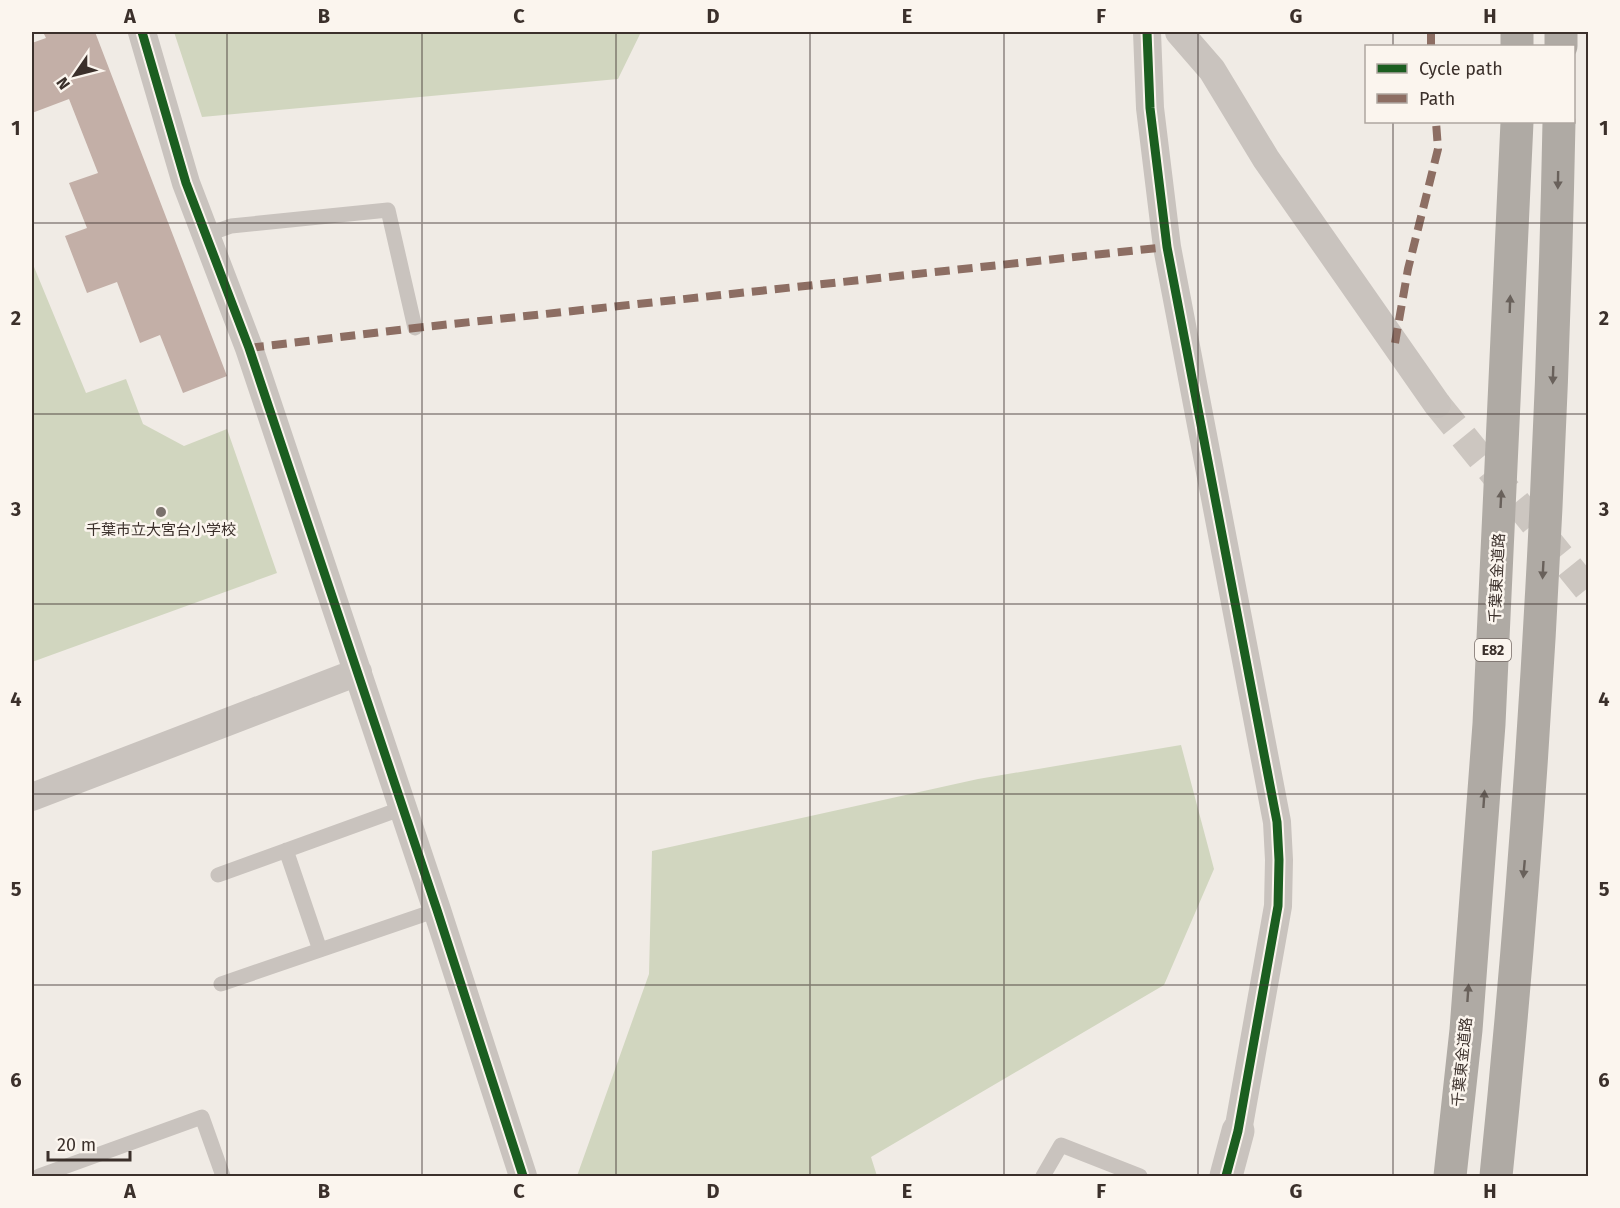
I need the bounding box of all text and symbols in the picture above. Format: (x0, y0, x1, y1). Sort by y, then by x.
text: A (123, 4, 137, 28)
text: B (318, 4, 330, 28)
text: C (513, 4, 525, 28)
text: D (706, 4, 720, 28)
text: E (902, 4, 912, 28)
text: F (1096, 4, 1106, 28)
text: G (1290, 4, 1302, 28)
text: H (1483, 4, 1497, 28)
north arrow (45, 45, 105, 105)
legend (1365, 45, 1575, 123)
text: Cycle path (1419, 58, 1503, 80)
text: N (52, 74, 74, 93)
text: Path (1419, 88, 1455, 110)
text: 1 (11, 116, 21, 140)
text: 1 (1599, 116, 1609, 140)
one-way arrow (1553, 170, 1563, 189)
one-way arrow (1505, 295, 1514, 314)
text: 2 (11, 306, 21, 330)
text: 2 (1599, 306, 1609, 330)
one-way arrow (1548, 365, 1557, 384)
one-way arrow (1496, 490, 1505, 509)
text: 3 (10, 497, 21, 521)
text: 3 (1598, 497, 1609, 521)
marker: 千葉市立大宮台小学校 (154, 505, 168, 519)
place label: 千葉市立大宮台小学校 (86, 521, 236, 539)
street label: 千葉東金道路 (1486, 533, 1508, 623)
one-way arrow (1539, 560, 1548, 579)
road number: E82 (1475, 639, 1511, 661)
text: 4 (10, 687, 22, 711)
text: 4 (1598, 687, 1610, 711)
one-way arrow (1479, 789, 1488, 808)
one-way arrow (1519, 860, 1529, 879)
text: 5 (11, 877, 22, 901)
text: 5 (1599, 877, 1610, 901)
one-way arrow (1464, 983, 1473, 1002)
street label: 千葉東金道路 (1448, 1016, 1476, 1108)
text: 6 (10, 1068, 22, 1092)
text: 6 (1598, 1068, 1610, 1092)
scale bar (48, 1124, 130, 1162)
text: 20 m (57, 1134, 96, 1156)
text: A (123, 1179, 137, 1203)
text: B (318, 1179, 330, 1203)
text: C (513, 1179, 525, 1203)
text: D (706, 1179, 720, 1203)
text: E (902, 1179, 912, 1203)
text: F (1096, 1179, 1106, 1203)
text: G (1290, 1179, 1302, 1203)
text: H (1483, 1179, 1497, 1203)

